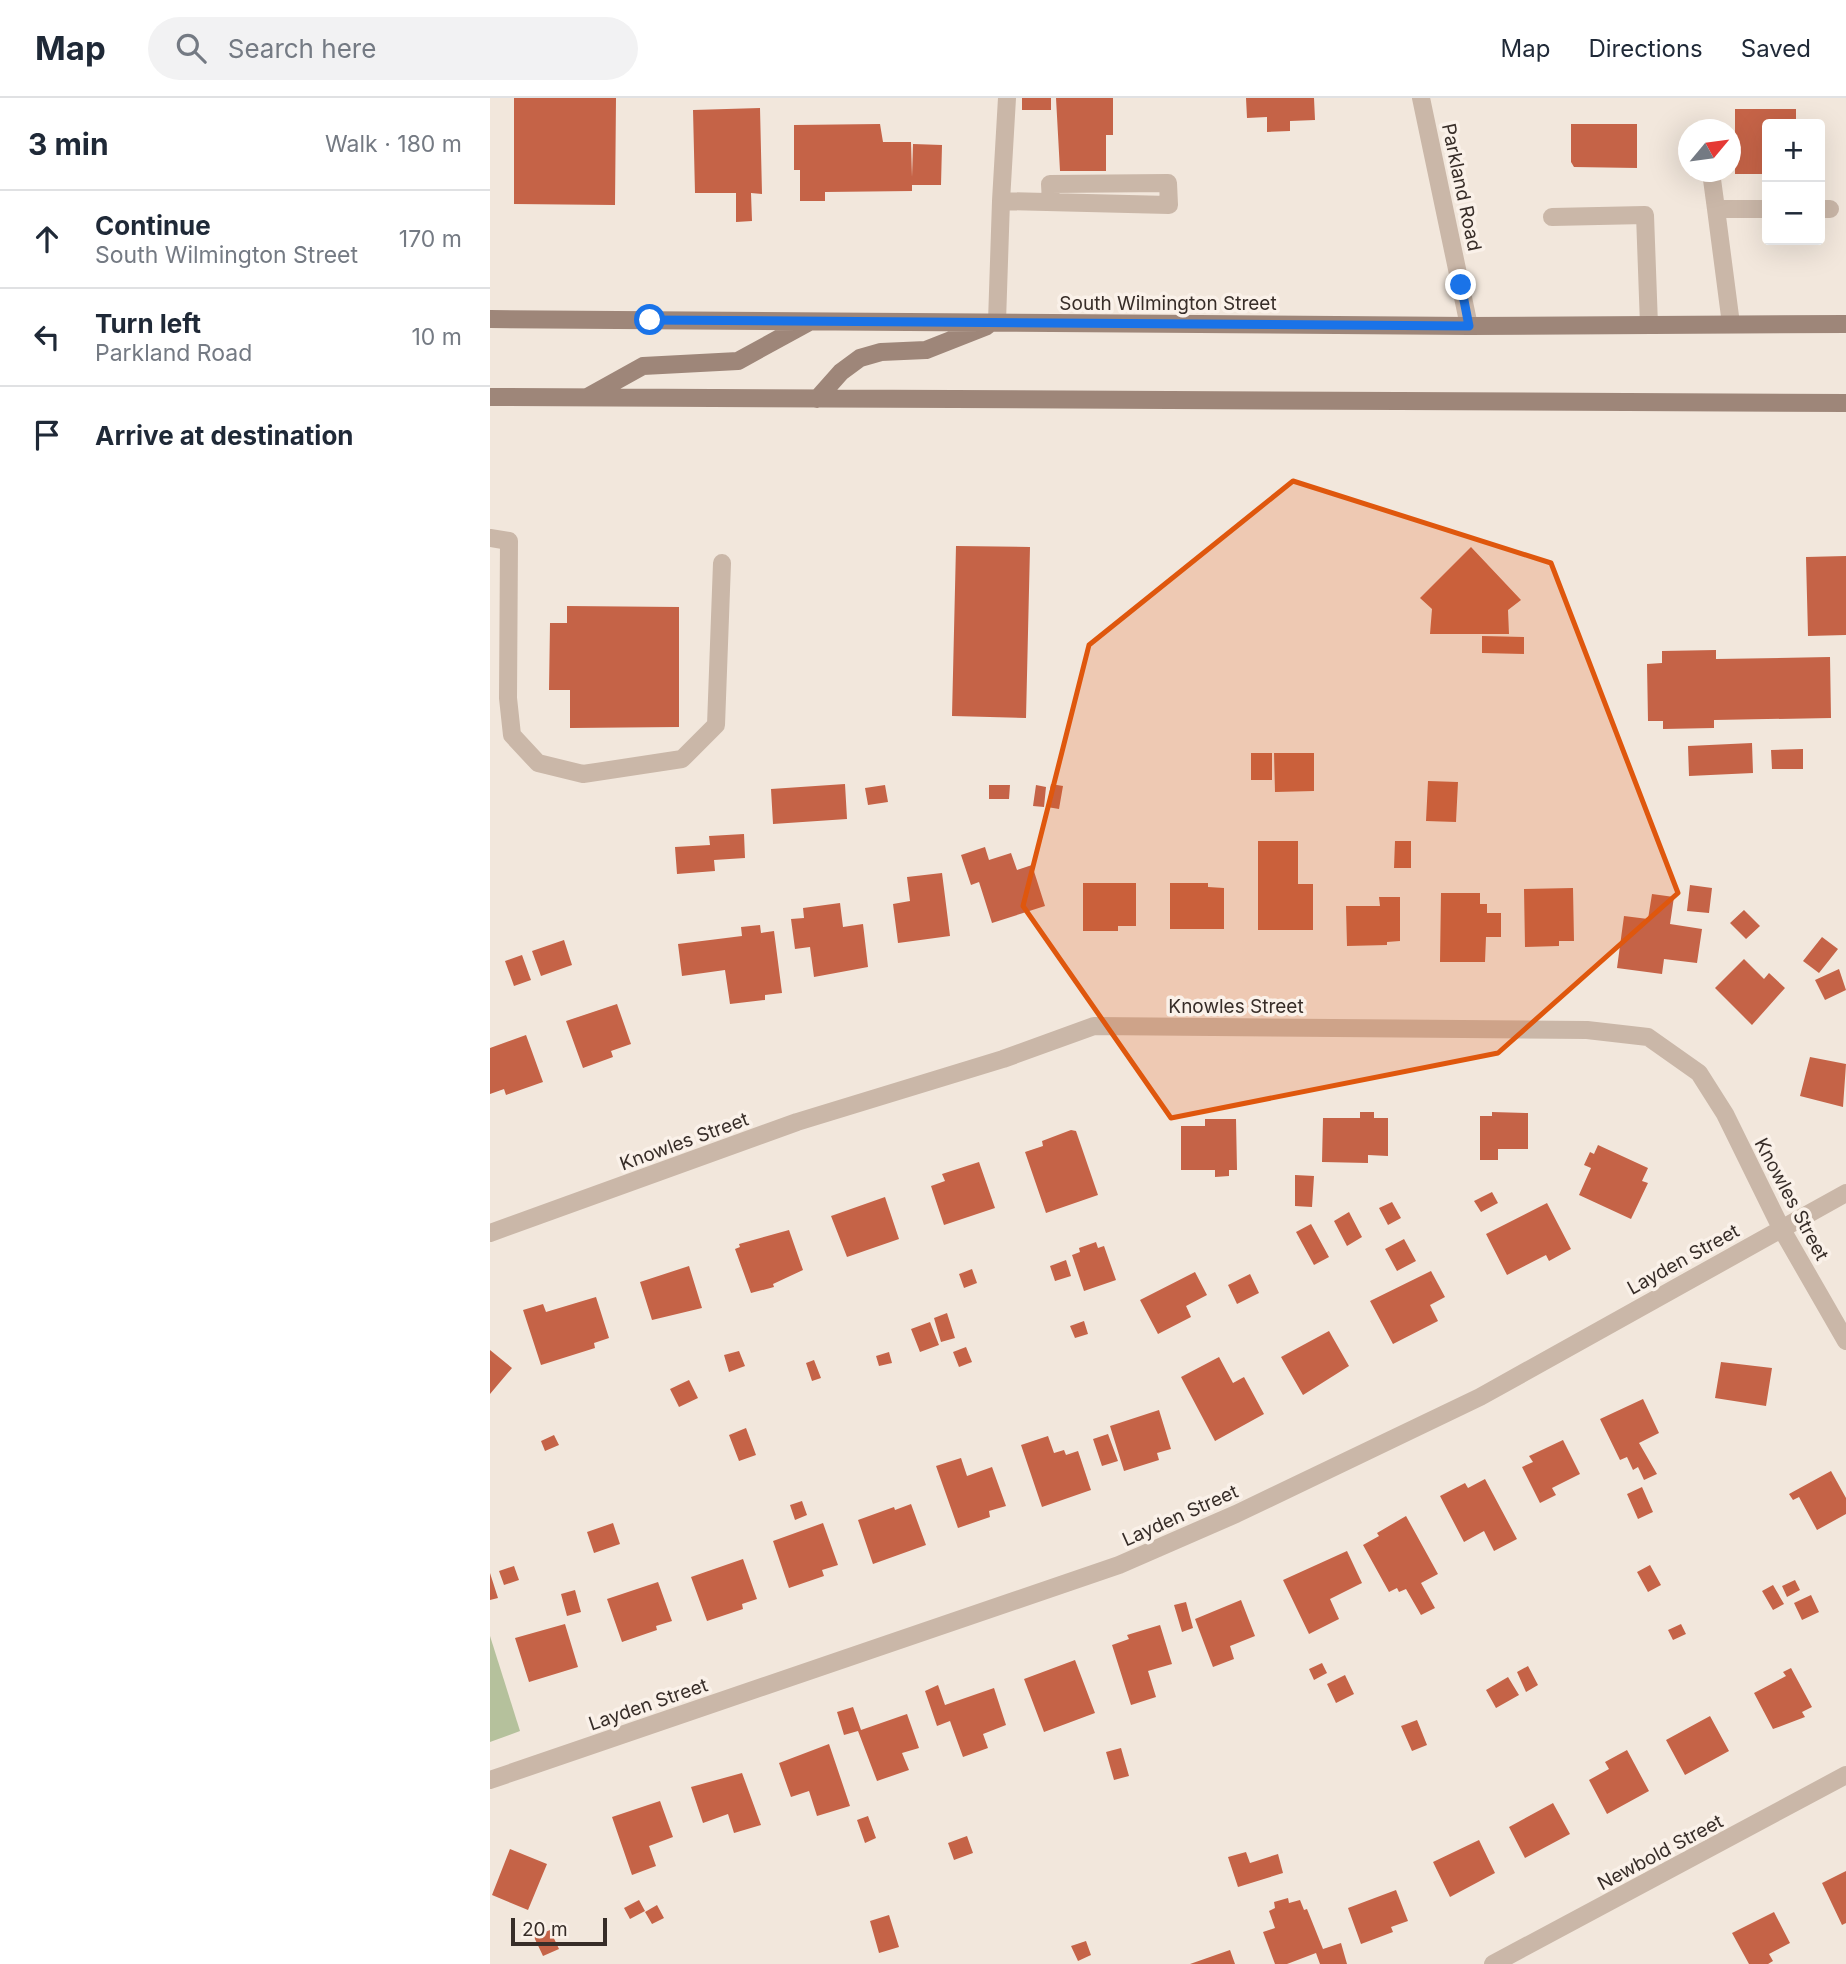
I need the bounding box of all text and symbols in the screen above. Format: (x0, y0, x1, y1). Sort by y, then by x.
search box (148, 17, 638, 80)
text: Map (35, 28, 106, 68)
icon: search (172, 29, 210, 67)
text: Search here (228, 33, 376, 64)
text: Map (1501, 34, 1550, 63)
text: Directions (1588, 34, 1703, 63)
text: Saved (1741, 34, 1811, 63)
north arrow (1678, 119, 1741, 182)
map controls (1762, 119, 1825, 245)
button: + (1762, 119, 1825, 182)
street label: Parkland Road (1437, 121, 1486, 253)
text: 3 min (28, 126, 109, 162)
text: Walk · 180 m (325, 130, 462, 158)
button: − (1762, 182, 1825, 245)
text: Continue (95, 210, 211, 241)
icon: ahead (28, 220, 66, 258)
text: 170 m (399, 225, 462, 253)
text: South Wilmington Street (95, 241, 358, 269)
route end (1445, 269, 1476, 300)
street label: South Wilmington Street (1059, 292, 1277, 315)
route start (634, 304, 665, 335)
text: Turn left (95, 308, 201, 339)
icon: left (28, 318, 66, 356)
text: 10 m (412, 323, 462, 351)
text: Parkland Road (95, 339, 252, 367)
icon: arrive (28, 416, 66, 454)
text: Arrive at destination (95, 420, 354, 451)
street label: Knowles Street (1168, 995, 1304, 1018)
street label: Knowles Street (617, 1108, 752, 1175)
street label: Knowles Street (1750, 1134, 1833, 1264)
street label: Layden Street (1623, 1219, 1743, 1300)
street label: Layden Street (1119, 1480, 1242, 1551)
street label: Layden Street (586, 1673, 711, 1736)
street label: Newbold Street (1594, 1810, 1727, 1895)
scale bar (511, 1915, 607, 1947)
text: 20 m (522, 1918, 568, 1941)

